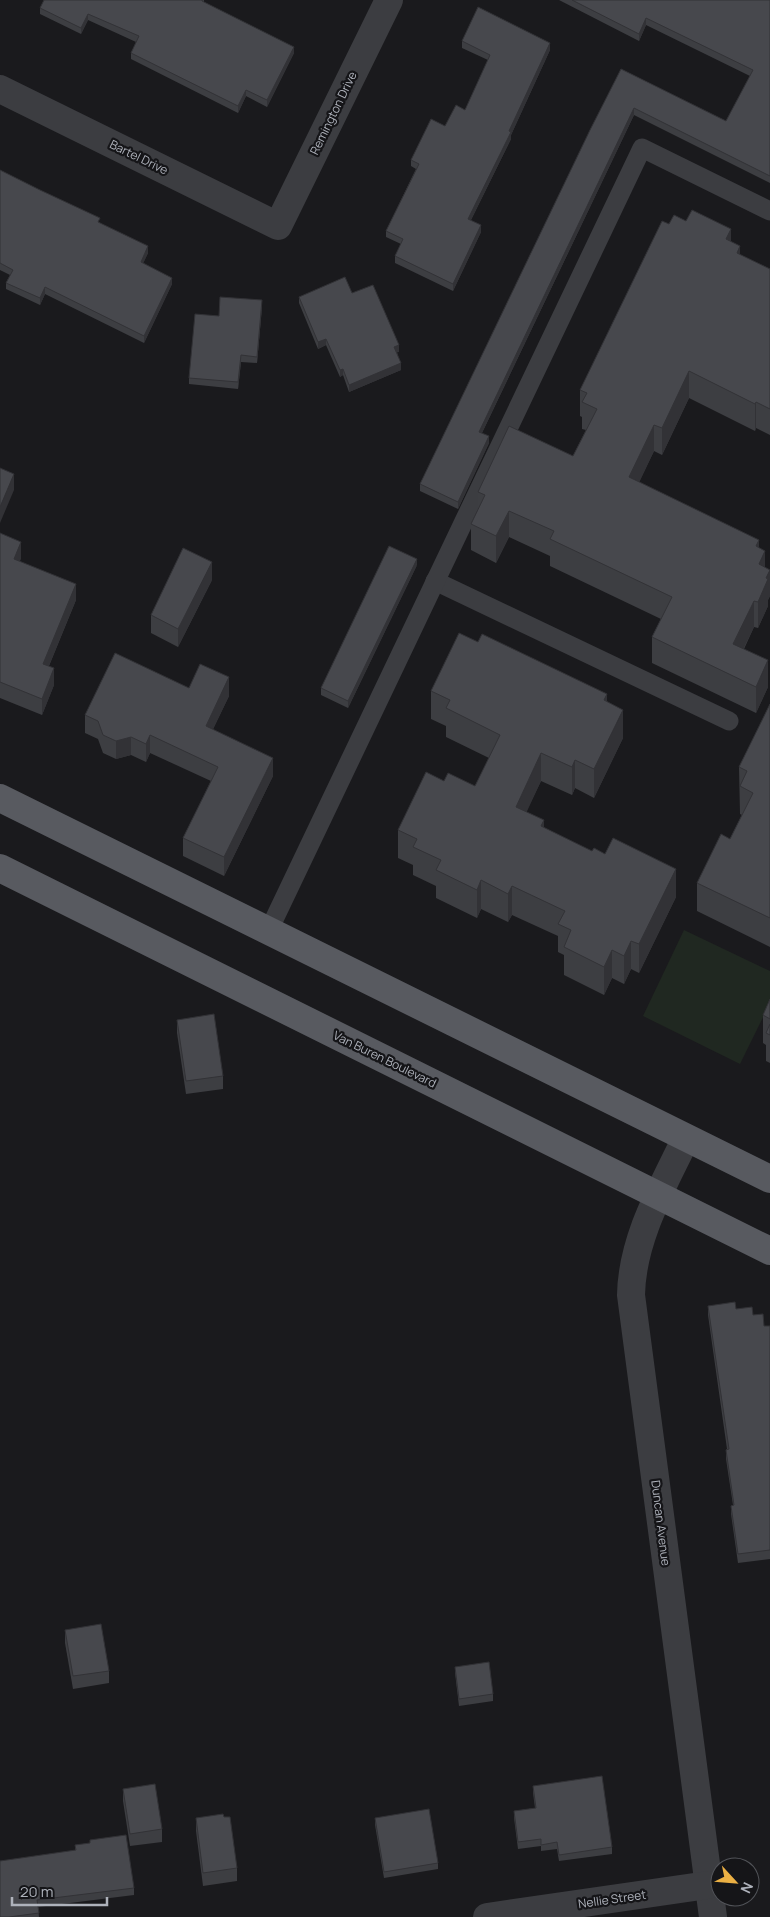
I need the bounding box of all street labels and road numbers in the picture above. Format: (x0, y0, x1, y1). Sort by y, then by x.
street label: Remington Drive (305, 68, 361, 158)
street label: Bartel Drive (107, 136, 171, 178)
street label: Van Buren Boulevard (331, 1027, 439, 1091)
street label: Duncan Avenue (647, 1479, 675, 1567)
street label: Nellie Street (577, 1886, 647, 1912)

